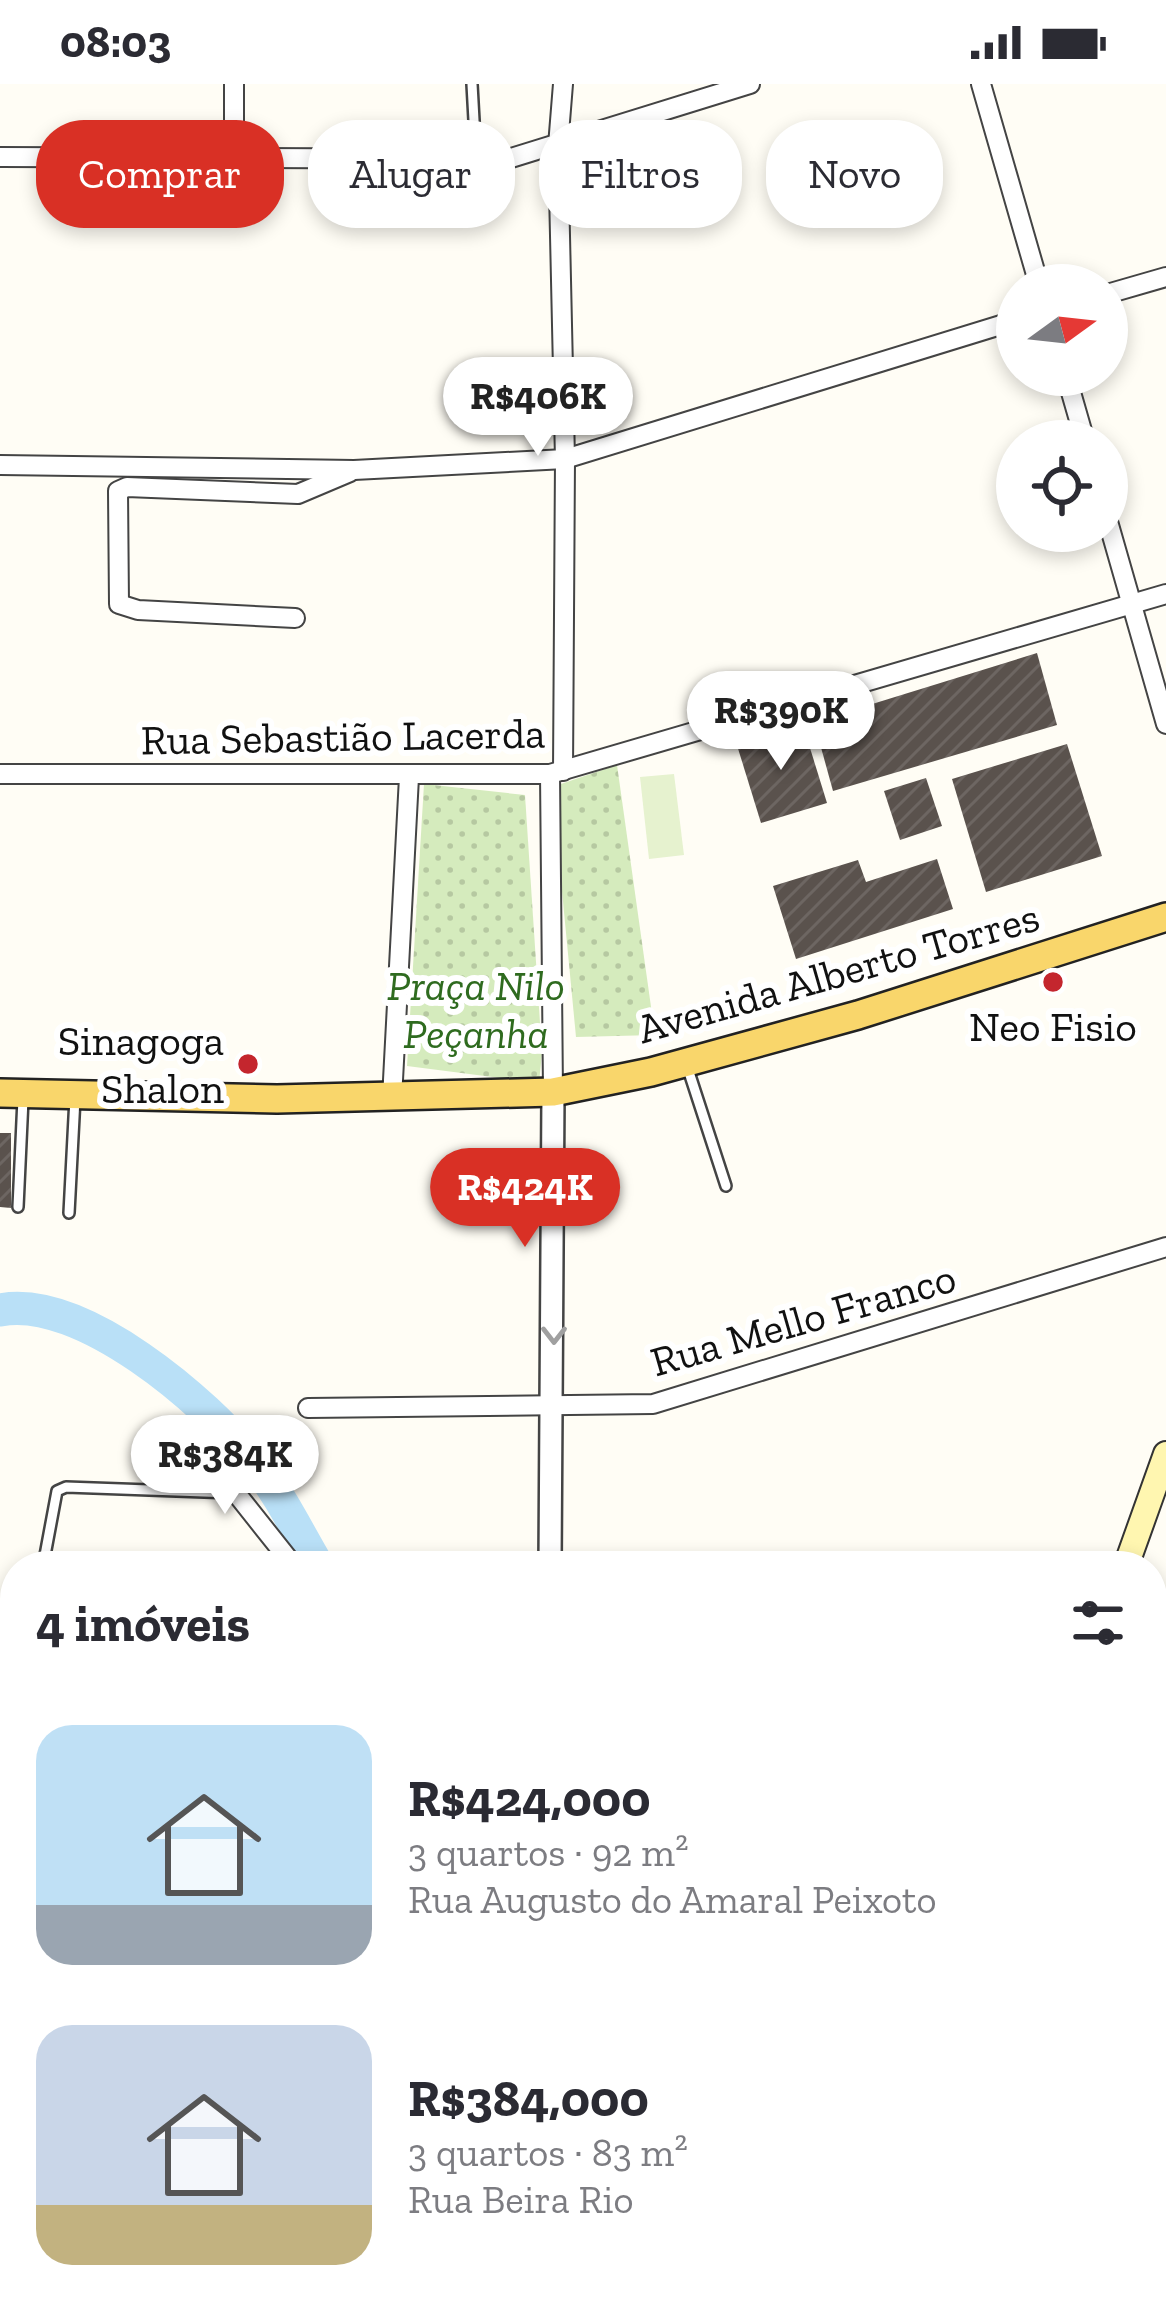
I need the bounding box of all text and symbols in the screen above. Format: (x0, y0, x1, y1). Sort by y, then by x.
text: 08:03 (60, 15, 171, 69)
chip: Comprar (36, 120, 284, 228)
chip: Alugar (308, 120, 515, 228)
chip: Filtros (539, 120, 742, 228)
chip: Novo (766, 120, 943, 228)
north arrow (996, 264, 1128, 396)
map controls (996, 264, 1128, 552)
pin: R$406K (440, 357, 636, 459)
text: R$406K (470, 372, 606, 419)
button: locate (996, 420, 1128, 552)
pin: R$390K (683, 671, 879, 773)
text: R$390K (714, 686, 848, 733)
street label: Rua Sebastião Lacerda (140, 707, 546, 766)
street label: Avenida Alberto Torres (631, 891, 1045, 1054)
park label: Praça Nilo Peçanha (387, 960, 565, 1059)
marker: Neo Fisio (1040, 969, 1066, 995)
place label: Neo Fisio (969, 1001, 1137, 1052)
place label: Sinagoga Shalon (58, 1015, 224, 1114)
marker: Sinagoga Shalon (235, 1051, 261, 1077)
pin: R$424K (427, 1148, 623, 1250)
text: R$424K (457, 1163, 593, 1210)
street label: Rua Mello Franco (645, 1252, 962, 1387)
one-way arrow (541, 1327, 567, 1345)
pin: R$384K (127, 1415, 323, 1517)
text: R$384K (158, 1430, 292, 1477)
icon: filters (1065, 1590, 1131, 1656)
text: 4 imóveis (36, 1593, 250, 1654)
text: R$424,000 (408, 1768, 651, 1829)
icon: home (132, 1773, 276, 1917)
text: 3 quartos · 92 m² (408, 1829, 689, 1876)
text: Rua Augusto do Amaral Peixoto (408, 1876, 937, 1923)
text: R$384,000 (408, 2068, 649, 2129)
icon: home (132, 2073, 276, 2217)
text: 3 quartos · 83 m² (408, 2129, 688, 2176)
text: Rua Beira Rio (408, 2176, 634, 2223)

